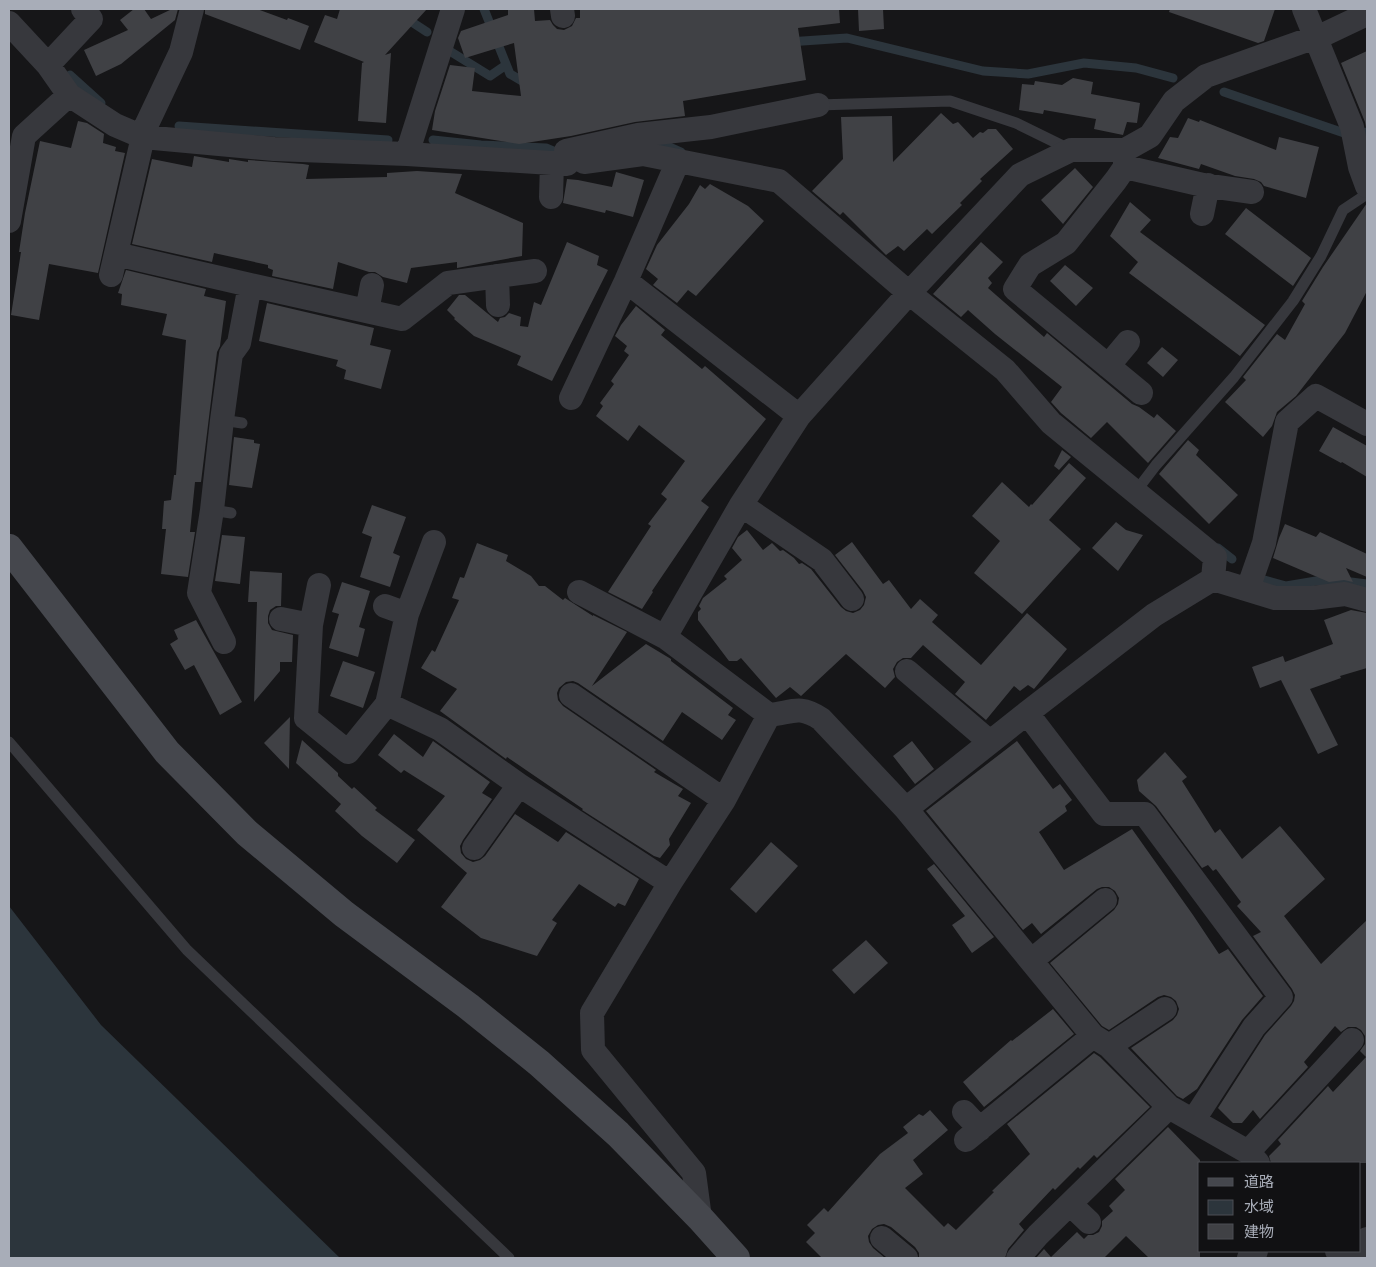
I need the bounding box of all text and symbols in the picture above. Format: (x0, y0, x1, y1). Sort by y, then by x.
legend (1198, 1162, 1361, 1252)
text: 道路 (1244, 1172, 1274, 1191)
text: 水域 (1244, 1197, 1274, 1216)
text: 建物 (1244, 1222, 1274, 1241)

